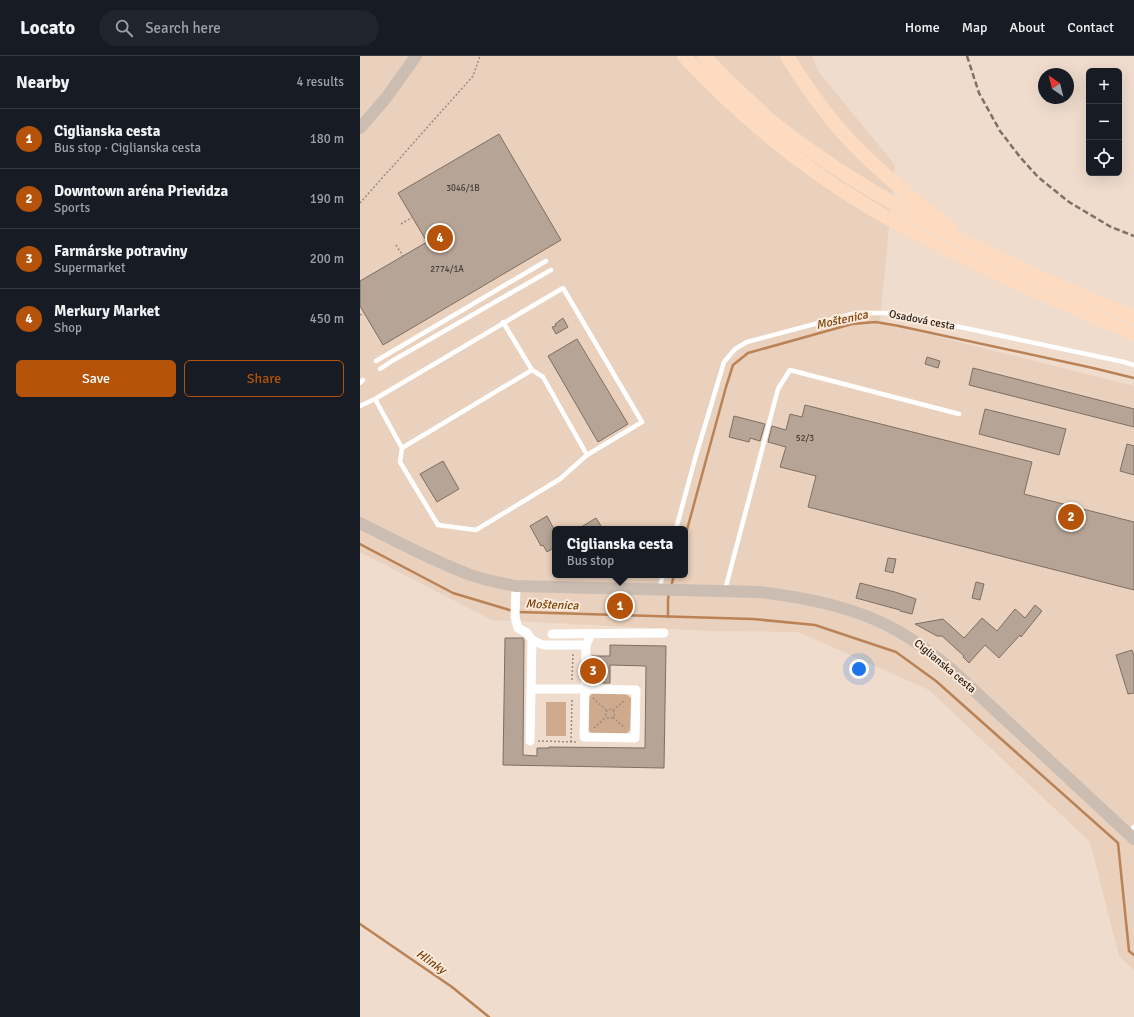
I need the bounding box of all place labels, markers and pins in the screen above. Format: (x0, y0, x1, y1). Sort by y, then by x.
pin: 4 (427, 223, 453, 253)
pin: 2 (1058, 502, 1084, 532)
pin: 1 (607, 591, 633, 621)
pin: 3 (580, 656, 606, 686)

